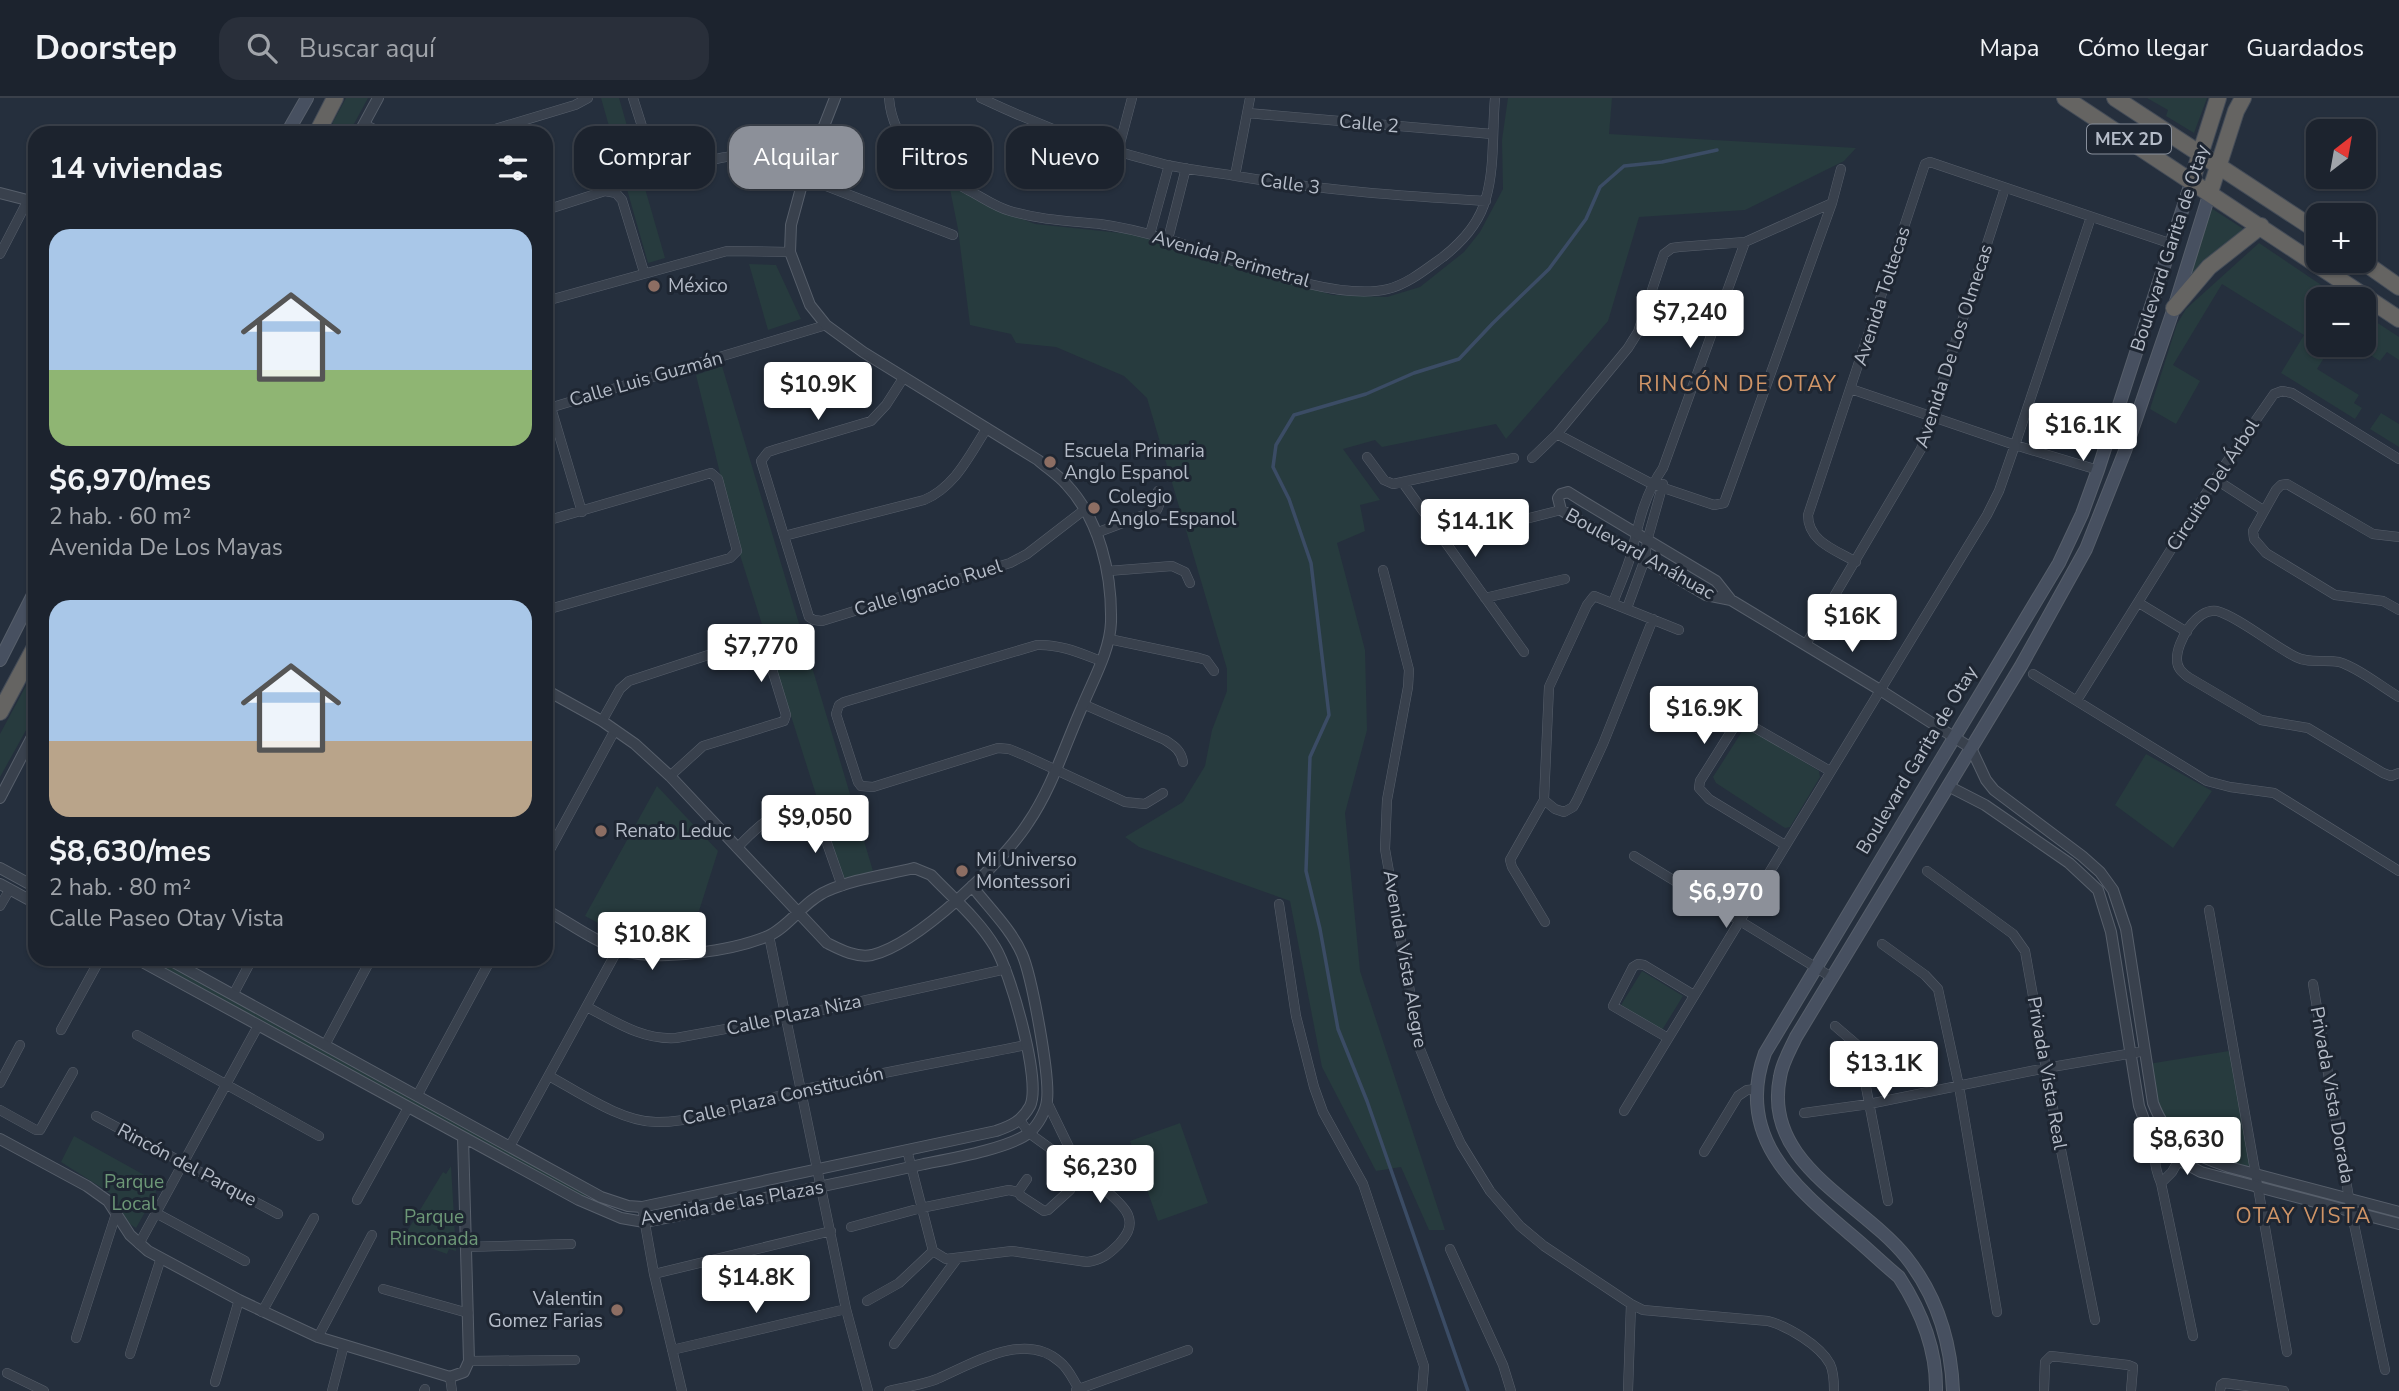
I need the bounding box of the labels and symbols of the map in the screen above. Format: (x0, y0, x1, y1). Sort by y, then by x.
street label: Calle 2 (1338, 108, 1400, 140)
north arrow (2306, 119, 2376, 189)
road number: MEX 2D (2087, 124, 2171, 154)
street label: Boulevard Garita de Otay (2124, 141, 2216, 355)
street label: Calle 3 (1258, 167, 1322, 201)
street label: Avenida Toltecas (1847, 223, 1917, 369)
street label: Avenida Perimetral (1149, 224, 1313, 294)
street label: Avenida De Los Olmecas (1909, 241, 1999, 451)
place label: México (668, 273, 728, 299)
marker: México (646, 278, 662, 294)
pin: $7,240 (1633, 290, 1747, 350)
street label: Calle Luis Guzmán (566, 345, 726, 413)
pin: $10.9K (761, 362, 875, 422)
district label: RINCÓN DE OTAY (1638, 370, 1838, 398)
pin: $16.1K (2026, 404, 2140, 463)
street label: Circuito Del Árbol (2161, 414, 2266, 556)
place label: Escuela Primaria Anglo Espanol (1064, 438, 1205, 486)
marker: Escuela Primaria Anglo Espanol (1042, 454, 1058, 470)
place label: Colegio Anglo-Espanol (1108, 484, 1237, 532)
marker: Colegio Anglo-Espanol (1086, 500, 1102, 516)
pin: $14.1K (1418, 500, 1532, 559)
street label: Boulevard Anáhuac (1561, 502, 1719, 606)
street label: Calle Ignacio Ruel (851, 553, 1005, 623)
pin: $16K (1811, 594, 1893, 654)
pin: $7,770 (704, 624, 818, 684)
street label: Boulevard Garita de Otay (1850, 661, 1984, 859)
pin: $16.9K (1647, 686, 1761, 746)
pin: $9,050 (758, 796, 872, 855)
place label: Renato Leduc (615, 818, 732, 844)
marker: Renato Leduc (593, 823, 609, 839)
place label: Mi Universo Montessori (976, 847, 1077, 895)
marker: Mi Universo Montessori (954, 863, 970, 879)
street label: Avenida Vista Alegre (1377, 868, 1433, 1050)
pin: $6,970 (1669, 870, 1783, 930)
pin: $10.8K (595, 912, 709, 972)
street label: Calle Plaza Niza (724, 988, 864, 1042)
street label: Privada Vista Real (2021, 994, 2073, 1152)
street label: Privada Vista Dorada (2304, 1004, 2360, 1186)
pin: $13.1K (1827, 1042, 1941, 1101)
street label: Calle Plaza Constitución (680, 1060, 886, 1132)
street label: Rincón del Parque (113, 1117, 261, 1213)
pin: $8,630 (2130, 1118, 2244, 1177)
pin: $6,230 (1043, 1146, 1157, 1205)
park label: Parque Local (104, 1169, 164, 1217)
street label: Avenida de las Plazas (638, 1174, 826, 1232)
district label: OTAY VISTA (2236, 1202, 2372, 1230)
park label: Parque Rinconada (389, 1204, 479, 1252)
pin: $14.8K (699, 1256, 813, 1315)
place label: Valentin Gomez Farias (488, 1286, 603, 1334)
marker: Valentin Gomez Farias (609, 1302, 625, 1318)

